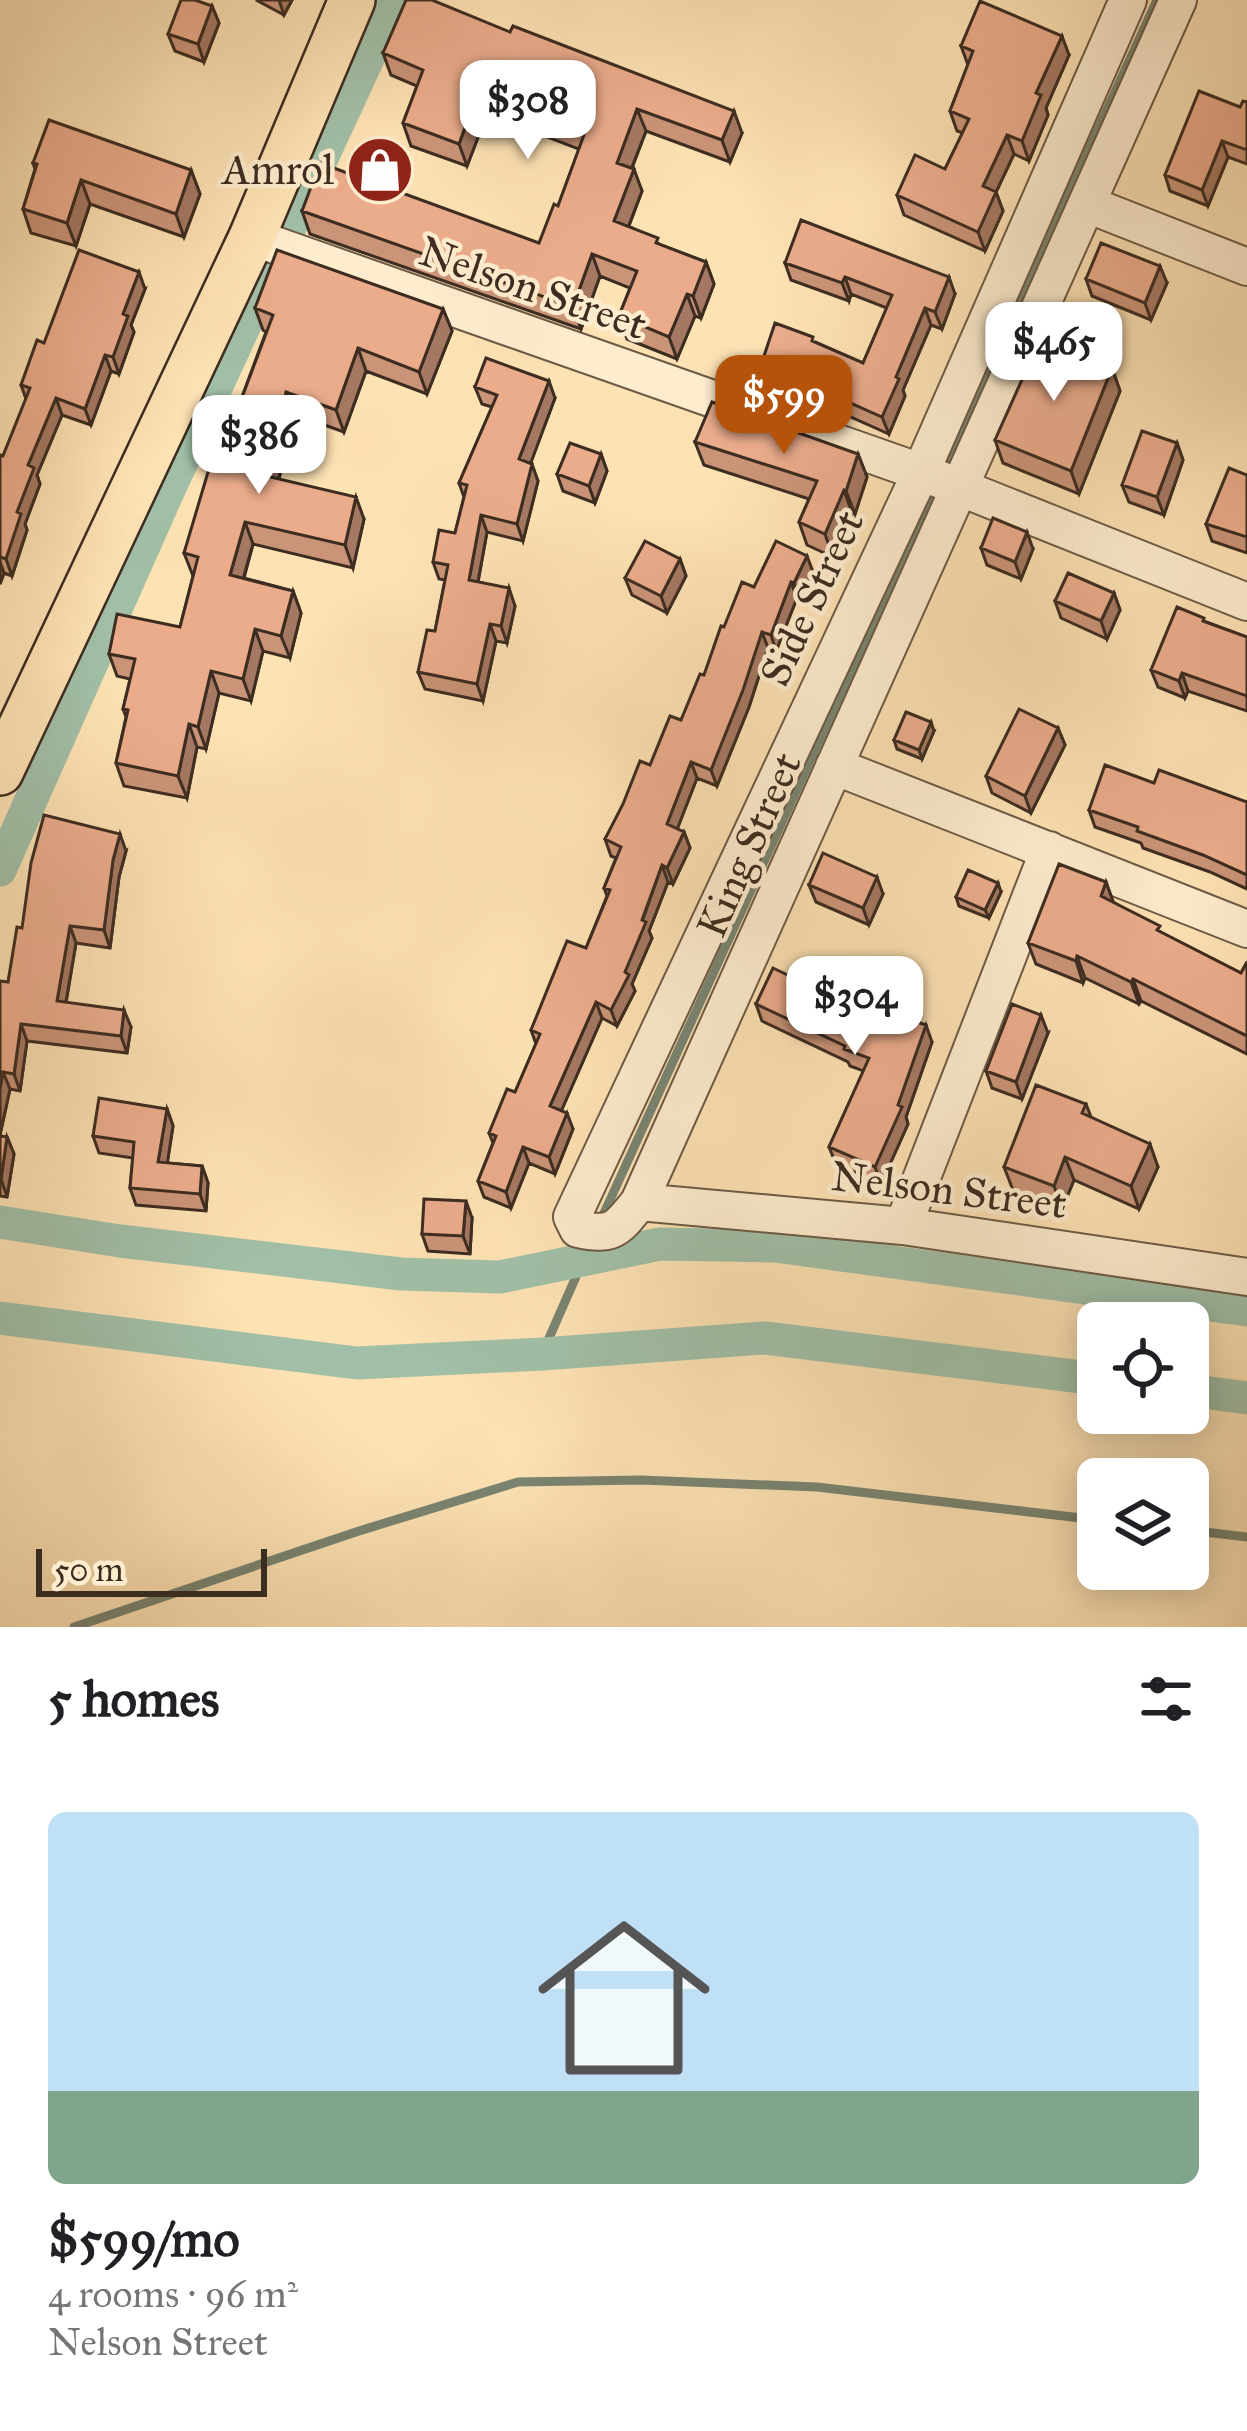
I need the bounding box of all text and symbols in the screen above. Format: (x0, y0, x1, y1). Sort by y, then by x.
pin: $308 (457, 60, 599, 162)
text: $308 (487, 75, 569, 123)
shop icon: Amrol (345, 135, 415, 205)
place label: Amrol (220, 144, 335, 196)
street label: Nelson Street (413, 225, 653, 351)
pin: $465 (983, 302, 1125, 404)
text: $465 (1012, 317, 1096, 365)
pin: $599 (713, 355, 855, 457)
text: $599 (742, 370, 826, 418)
pin: $386 (188, 395, 330, 497)
text: $386 (219, 410, 299, 458)
street label: Side Street (749, 502, 875, 694)
street label: King Street (685, 744, 813, 946)
pin: $304 (784, 956, 926, 1058)
text: $304 (813, 971, 897, 1019)
street label: Nelson Street (828, 1150, 1070, 1230)
map controls (1077, 1302, 1209, 1590)
button: locate (1077, 1302, 1209, 1434)
button: layers (1077, 1458, 1209, 1590)
scale bar (36, 1543, 267, 1596)
text: 50 m (54, 1550, 123, 1590)
icon: filters (1133, 1666, 1199, 1732)
text: 5 homes (48, 1668, 219, 1730)
icon: home (516, 1890, 732, 2106)
text: $599/mo (48, 2208, 240, 2270)
text: 4 rooms · 96 m² (48, 2270, 298, 2318)
text: Nelson Street (48, 2318, 268, 2366)

